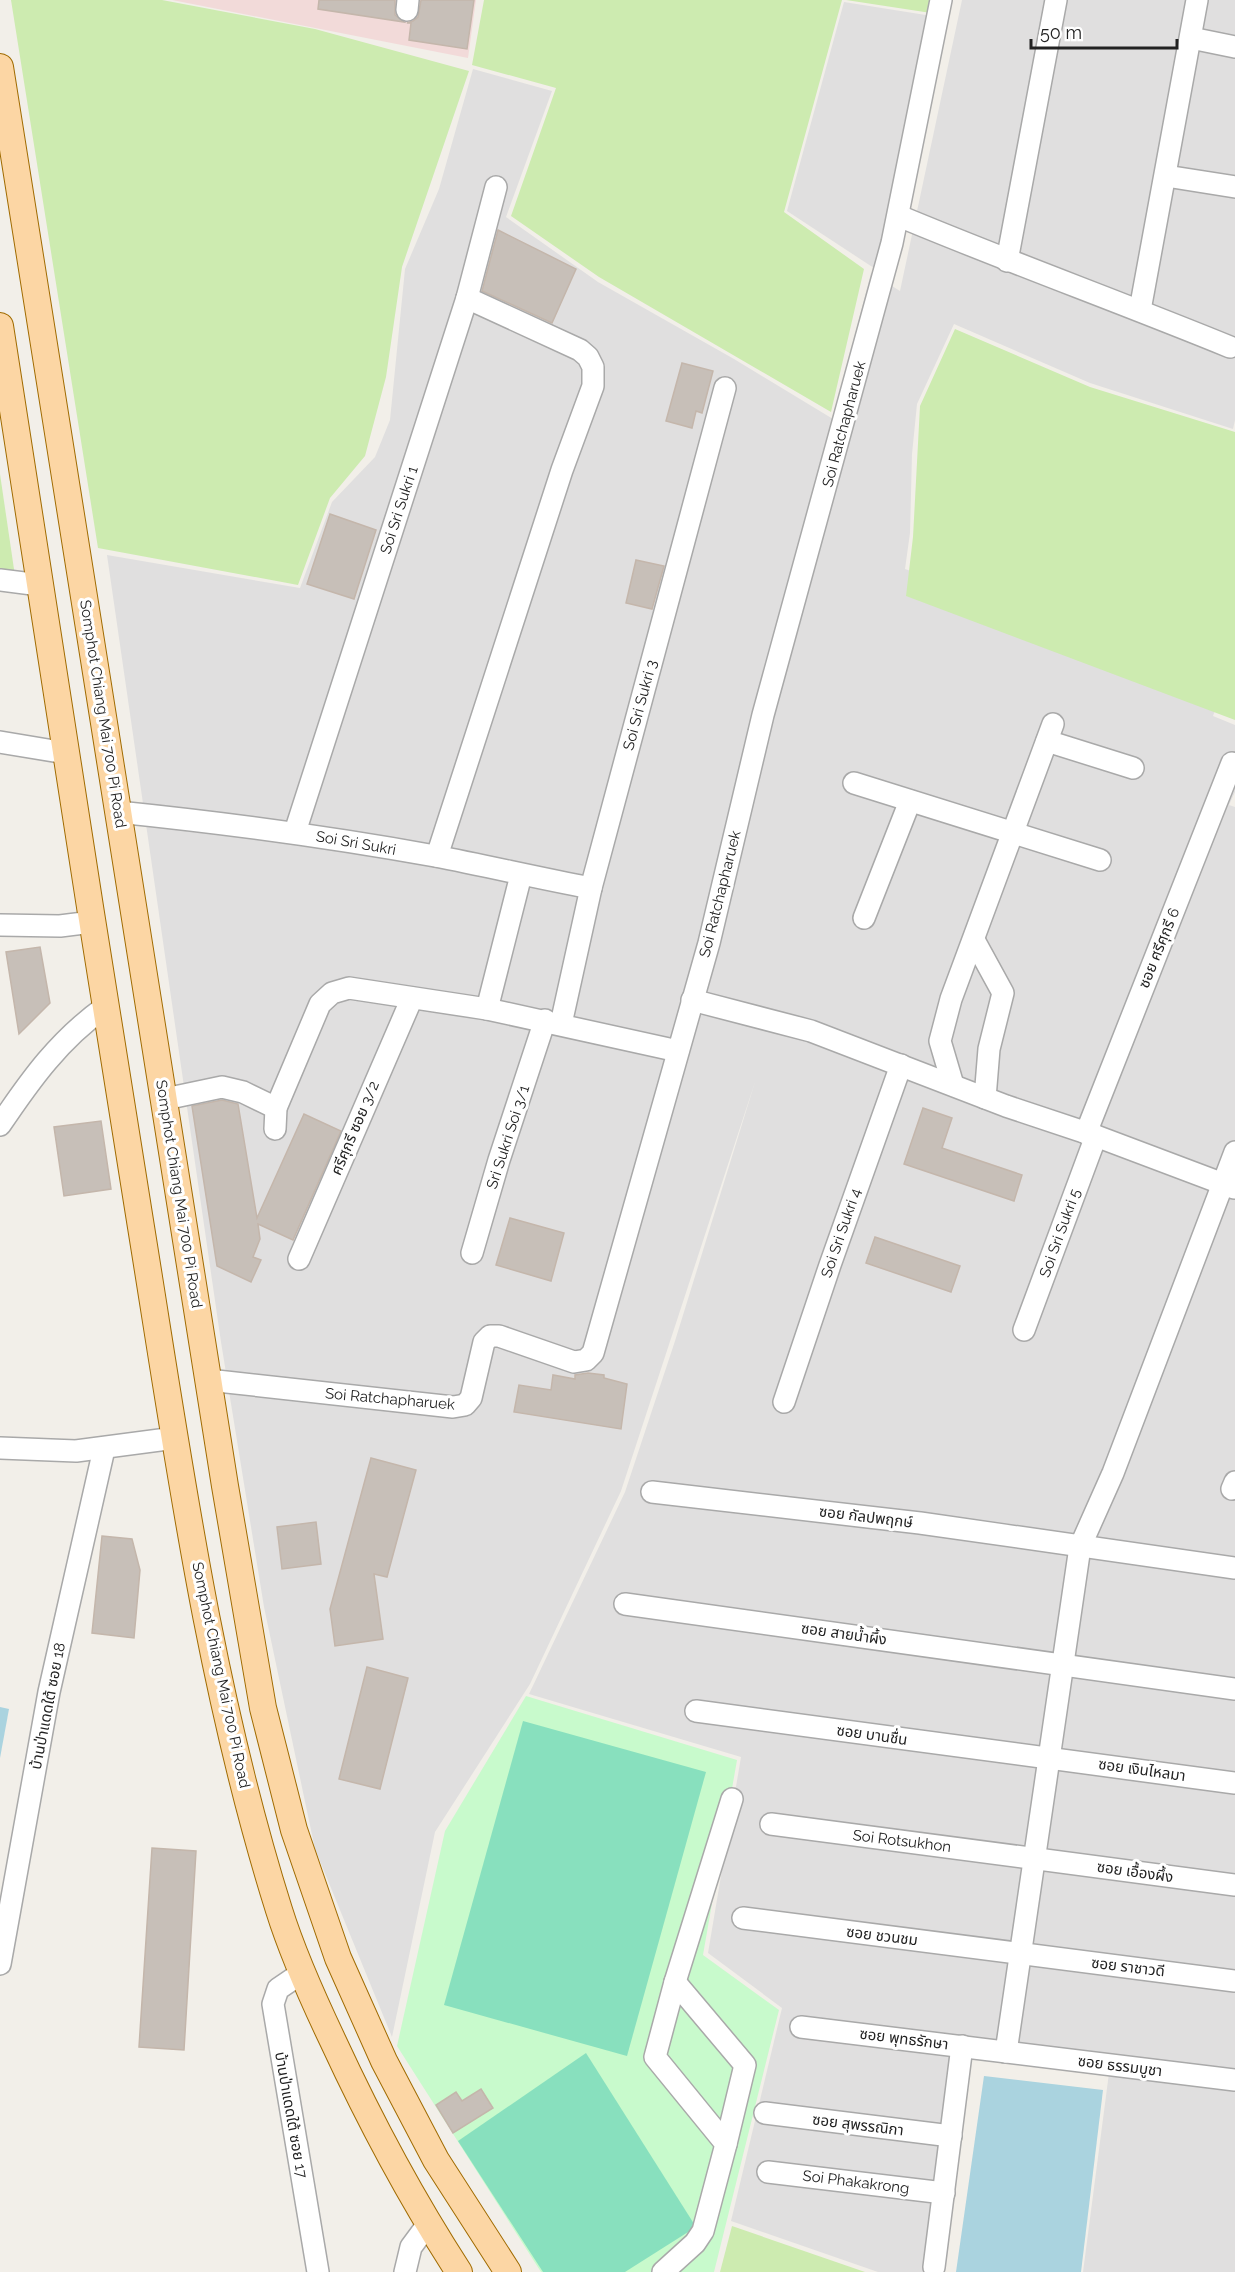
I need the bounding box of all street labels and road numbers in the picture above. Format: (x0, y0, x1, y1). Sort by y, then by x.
street label: Soi Ratchapharuek (818, 359, 870, 489)
street label: Soi Sri Sukri 1 (376, 463, 422, 556)
street label: Somphot Chiang Mai 700 Pi Road (76, 599, 130, 829)
street label: Soi Sri Sukri 3 (619, 658, 661, 752)
street label: Soi Sri Sukri (315, 827, 397, 859)
street label: Soi Ratchapharuek (696, 829, 744, 959)
street label: ซอย ศรีศุกรี 6 (1135, 905, 1183, 991)
street label: ศรีศุกรี ซอย 3/2 (327, 1078, 383, 1178)
street label: Somphot Chiang Mai 700 Pi Road (152, 1079, 206, 1309)
street label: Sri Sukri Soi 3/1 (483, 1082, 533, 1191)
street label: Soi Sri Sukri 4 (817, 1186, 865, 1280)
street label: Soi Sri Sukri 5 (1036, 1186, 1084, 1280)
street label: Soi Ratchapharuek (324, 1384, 456, 1414)
street label: ซอย กัลปพฤกษ์ (818, 1502, 914, 1532)
street label: Somphot Chiang Mai 700 Pi Road (188, 1560, 254, 1790)
street label: ซอย สายน้ำผึ้ง (800, 1617, 888, 1649)
street label: บ้านป่าแดดใต้ ซอย 18 (27, 1641, 69, 1771)
street label: ซอย บานชื่น (835, 1719, 909, 1749)
street label: ซอย เงินไหลมา (1097, 1755, 1187, 1785)
street label: Soi Rotsukhon (852, 1826, 952, 1856)
street label: ซอย เอื้องผึ้ง (1096, 1856, 1175, 1886)
street label: ซอย ชวนชม (845, 1923, 919, 1949)
street label: ซอย ราชาวดี (1090, 1954, 1166, 1980)
street label: ซอย พุทธรักษา (859, 2025, 949, 2053)
street label: บ้านป่าแดดใต้ ซอย 17 (271, 2050, 311, 2180)
street label: ซอย ธรรมบูชา (1077, 2052, 1163, 2080)
street label: ซอย สุพรรณิกา (811, 2110, 905, 2140)
street label: Soi Phakakrong (802, 2167, 910, 2197)

